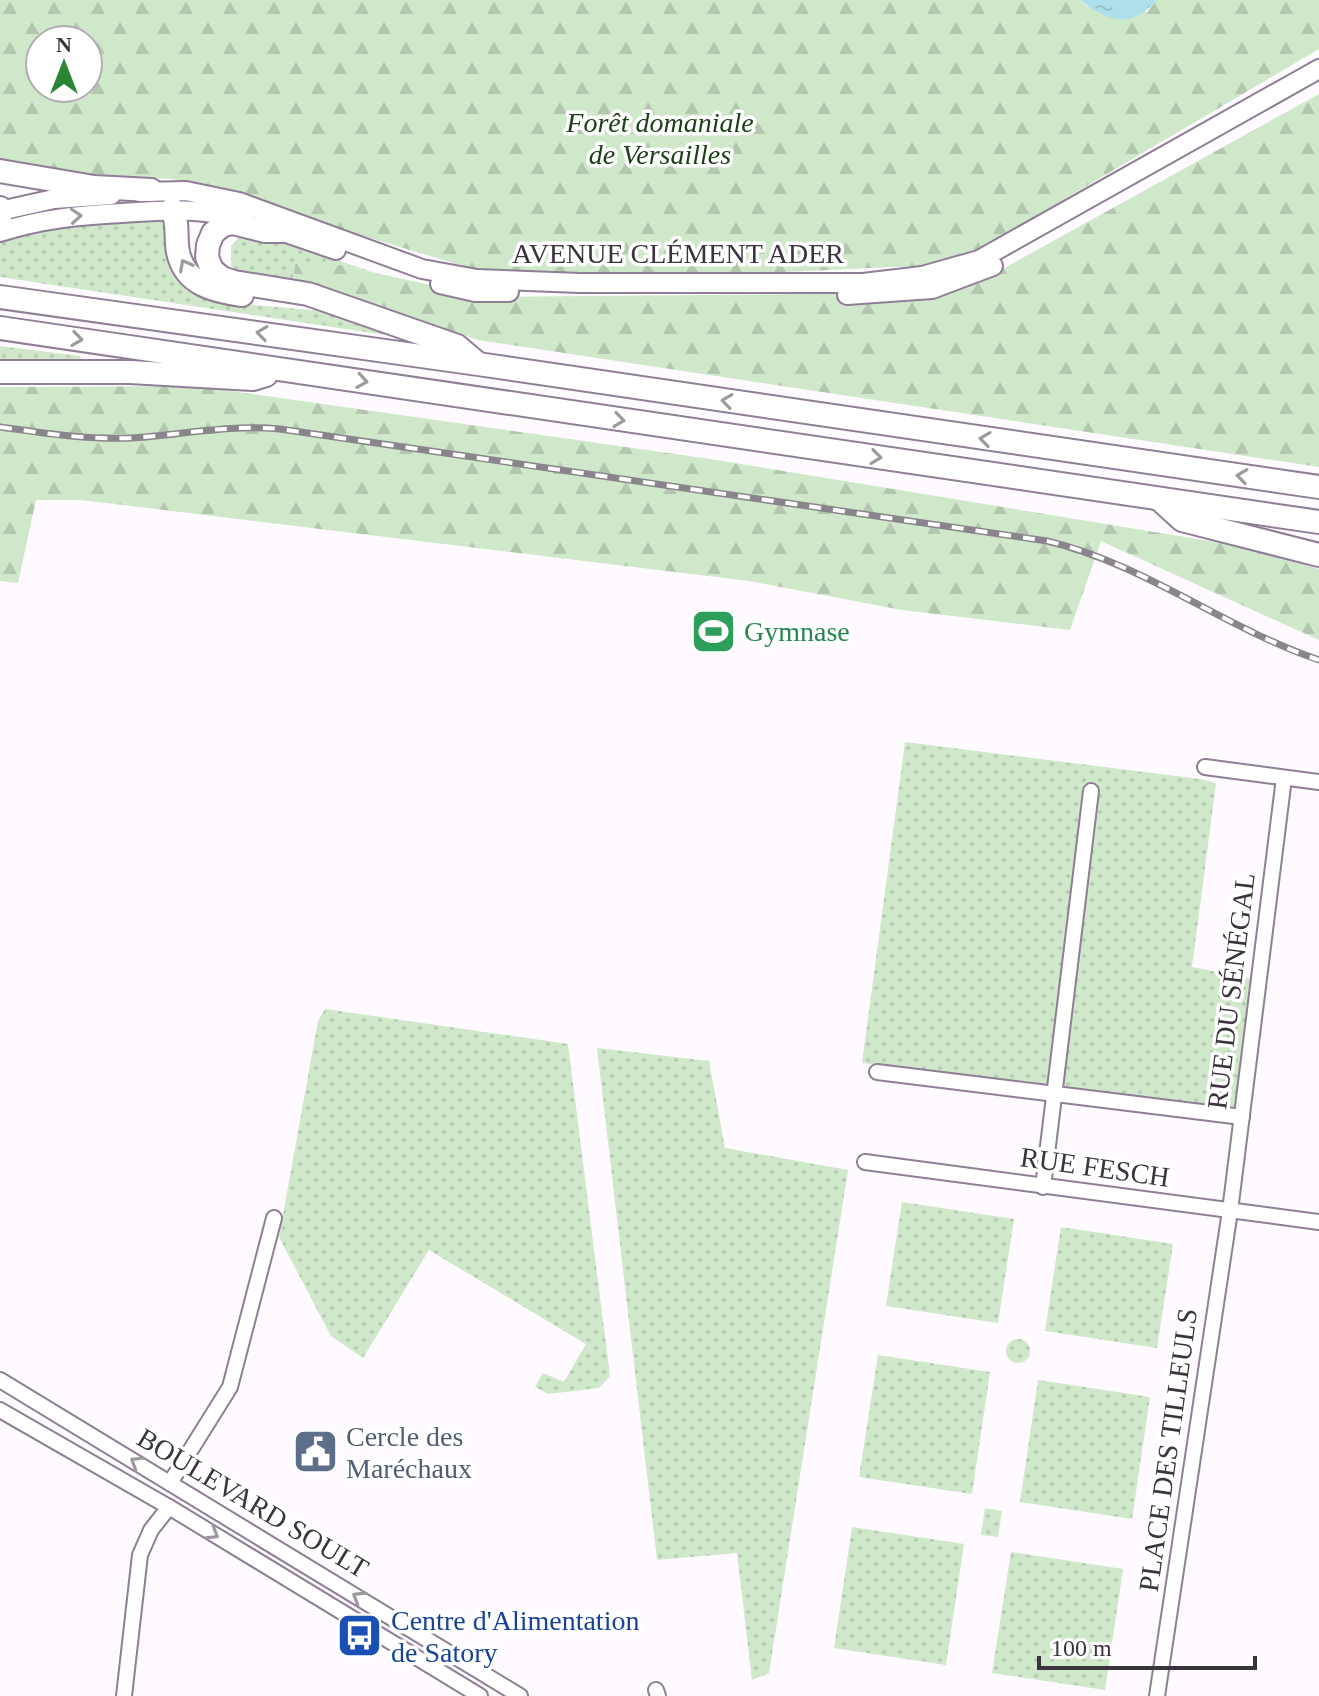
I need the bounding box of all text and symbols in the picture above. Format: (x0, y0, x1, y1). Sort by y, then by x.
north arrow (24, 24, 104, 104)
text: N (56, 32, 72, 57)
park label: Forêt domaniale de Versailles (565, 107, 754, 170)
one-way arrow (70, 208, 83, 225)
street label: AVENUE CLÉMENT ADER (512, 238, 844, 269)
one-way arrow (180, 259, 195, 273)
one-way arrow (255, 325, 268, 342)
one-way arrow (70, 330, 84, 347)
one-way arrow (355, 372, 369, 389)
one-way arrow (720, 393, 734, 410)
one-way arrow (612, 411, 626, 428)
one-way arrow (978, 431, 991, 448)
one-way arrow (869, 448, 883, 465)
one-way arrow (1235, 468, 1249, 485)
sports icon: Gymnase (689, 607, 737, 655)
place label: Gymnase (744, 616, 850, 647)
street label: RUE DU SÉNÉGAL (1201, 871, 1261, 1111)
street label: RUE FESCH (1018, 1141, 1172, 1193)
street label: PLACE DES TILLEULS (1133, 1306, 1203, 1594)
place label: Cercle des Maréchaux (346, 1421, 472, 1484)
street label: BOULEVARD SOULT (132, 1422, 374, 1584)
public building icon: Cercle des Maréchaux (291, 1428, 339, 1476)
one-way arrow (130, 1456, 145, 1471)
one-way arrow (204, 1524, 219, 1539)
one-way arrow (352, 1591, 367, 1607)
place label: Centre d'Alimentation de Satory (391, 1605, 639, 1668)
bus stop icon: Centre d'Alimentation de Satory (336, 1612, 384, 1660)
scale bar (1039, 1620, 1255, 1670)
text: 100 m (1051, 1635, 1112, 1661)

